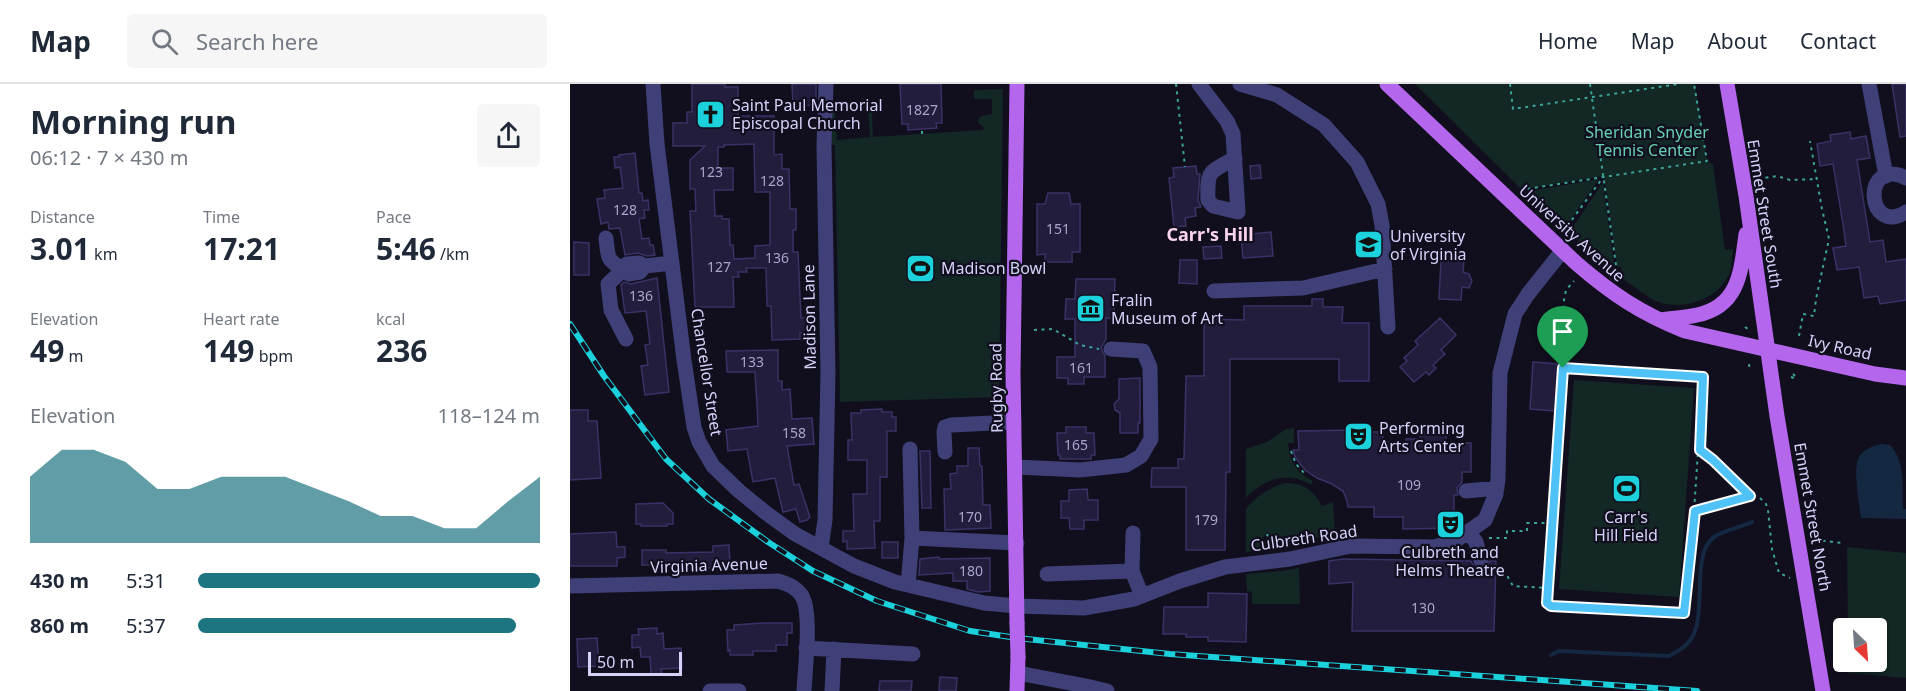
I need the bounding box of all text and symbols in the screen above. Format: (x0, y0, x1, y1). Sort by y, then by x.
search box (127, 14, 547, 68)
text: Map (30, 22, 91, 60)
icon: search (148, 25, 181, 58)
text: Search here (196, 26, 318, 56)
text: Home (1538, 27, 1598, 55)
text: Map (1631, 27, 1674, 55)
text: About (1707, 27, 1767, 55)
text: Contact (1800, 27, 1876, 55)
place label: Saint Paul Memorial Episcopal Church (732, 94, 883, 134)
church icon: Saint Paul Memorial Episcopal Church (695, 98, 727, 130)
text: Morning run (30, 99, 236, 144)
house number: 1827 (906, 100, 938, 119)
button: share (477, 104, 540, 167)
park label: Sheridan Snyder Tennis Center (1585, 121, 1709, 161)
street label: Emmet Street South (1742, 138, 1788, 290)
text: 06:12 · 7 × 430 m (30, 144, 188, 171)
house number: 123 (699, 162, 723, 181)
house number: 128 (760, 171, 784, 190)
street label: University Avenue (1514, 179, 1630, 287)
house number: 128 (613, 200, 637, 219)
text: Distance (30, 206, 95, 228)
text: Time (203, 206, 240, 228)
text: Pace (376, 206, 411, 228)
house number: 151 (1046, 219, 1070, 238)
district label: Carr's Hill (1167, 222, 1254, 246)
place label: University of Virginia (1390, 225, 1466, 265)
text: 3.01 (30, 228, 90, 269)
text: 17:21 (203, 228, 280, 269)
text: 5:46 (376, 228, 436, 269)
school or university icon: University of Virginia (1353, 229, 1385, 261)
text: km (90, 243, 118, 265)
text: /km (436, 243, 470, 265)
house number: 136 (765, 248, 789, 267)
sports icon: Madison Bowl (904, 252, 936, 284)
house number: 127 (707, 257, 731, 276)
place label: Madison Bowl (941, 257, 1046, 279)
street label: Madison Lane (797, 264, 821, 370)
house number: 136 (629, 286, 653, 305)
place label: Fralin Museum of Art (1111, 289, 1223, 329)
museum icon: Fralin Museum of Art (1074, 293, 1106, 325)
pin (1537, 306, 1588, 368)
street label: Chancellor Street (686, 307, 728, 438)
text: Elevation (30, 308, 98, 330)
text: Heart rate (203, 308, 279, 330)
text: kcal (376, 308, 405, 330)
icon: arrive (1546, 315, 1579, 348)
street label: Ivy Road (1806, 329, 1874, 365)
text: 49 (30, 330, 64, 371)
text: 149 (203, 330, 254, 371)
text: 236 (376, 330, 427, 371)
street label: Rugby Road (984, 343, 1008, 433)
text: m (64, 345, 83, 367)
text: bpm (254, 345, 293, 367)
house number: 133 (740, 352, 764, 371)
house number: 161 (1069, 358, 1093, 377)
text: Elevation (30, 402, 115, 429)
text: 118–124 m (437, 402, 540, 429)
place label: Performing Arts Center (1379, 417, 1465, 457)
theatre icon: Performing Arts Center (1342, 421, 1374, 453)
house number: 158 (782, 423, 806, 442)
house number: 165 (1064, 435, 1088, 454)
street label: Emmet Street North (1789, 441, 1837, 593)
sports icon: Carr's Hill Field (1610, 473, 1642, 505)
house number: 109 (1397, 475, 1421, 494)
place label: Carr's Hill Field (1594, 506, 1658, 546)
house number: 170 (958, 507, 982, 526)
theatre icon: Culbreth and Helms Theatre (1434, 508, 1466, 540)
house number: 179 (1194, 510, 1218, 529)
street label: Culbreth Road (1249, 520, 1359, 556)
place label: Culbreth and Helms Theatre (1395, 541, 1505, 581)
street label: Virginia Avenue (650, 552, 768, 578)
house number: 180 (959, 561, 983, 580)
text: 430 m (30, 567, 89, 594)
text: 5:31 (126, 567, 166, 594)
house number: 130 (1411, 598, 1435, 617)
text: 860 m (30, 612, 89, 639)
text: 5:37 (126, 612, 166, 639)
north arrow (1833, 618, 1887, 672)
map controls (1833, 618, 1887, 672)
scale bar (588, 649, 682, 676)
text: 50 m (597, 651, 634, 673)

